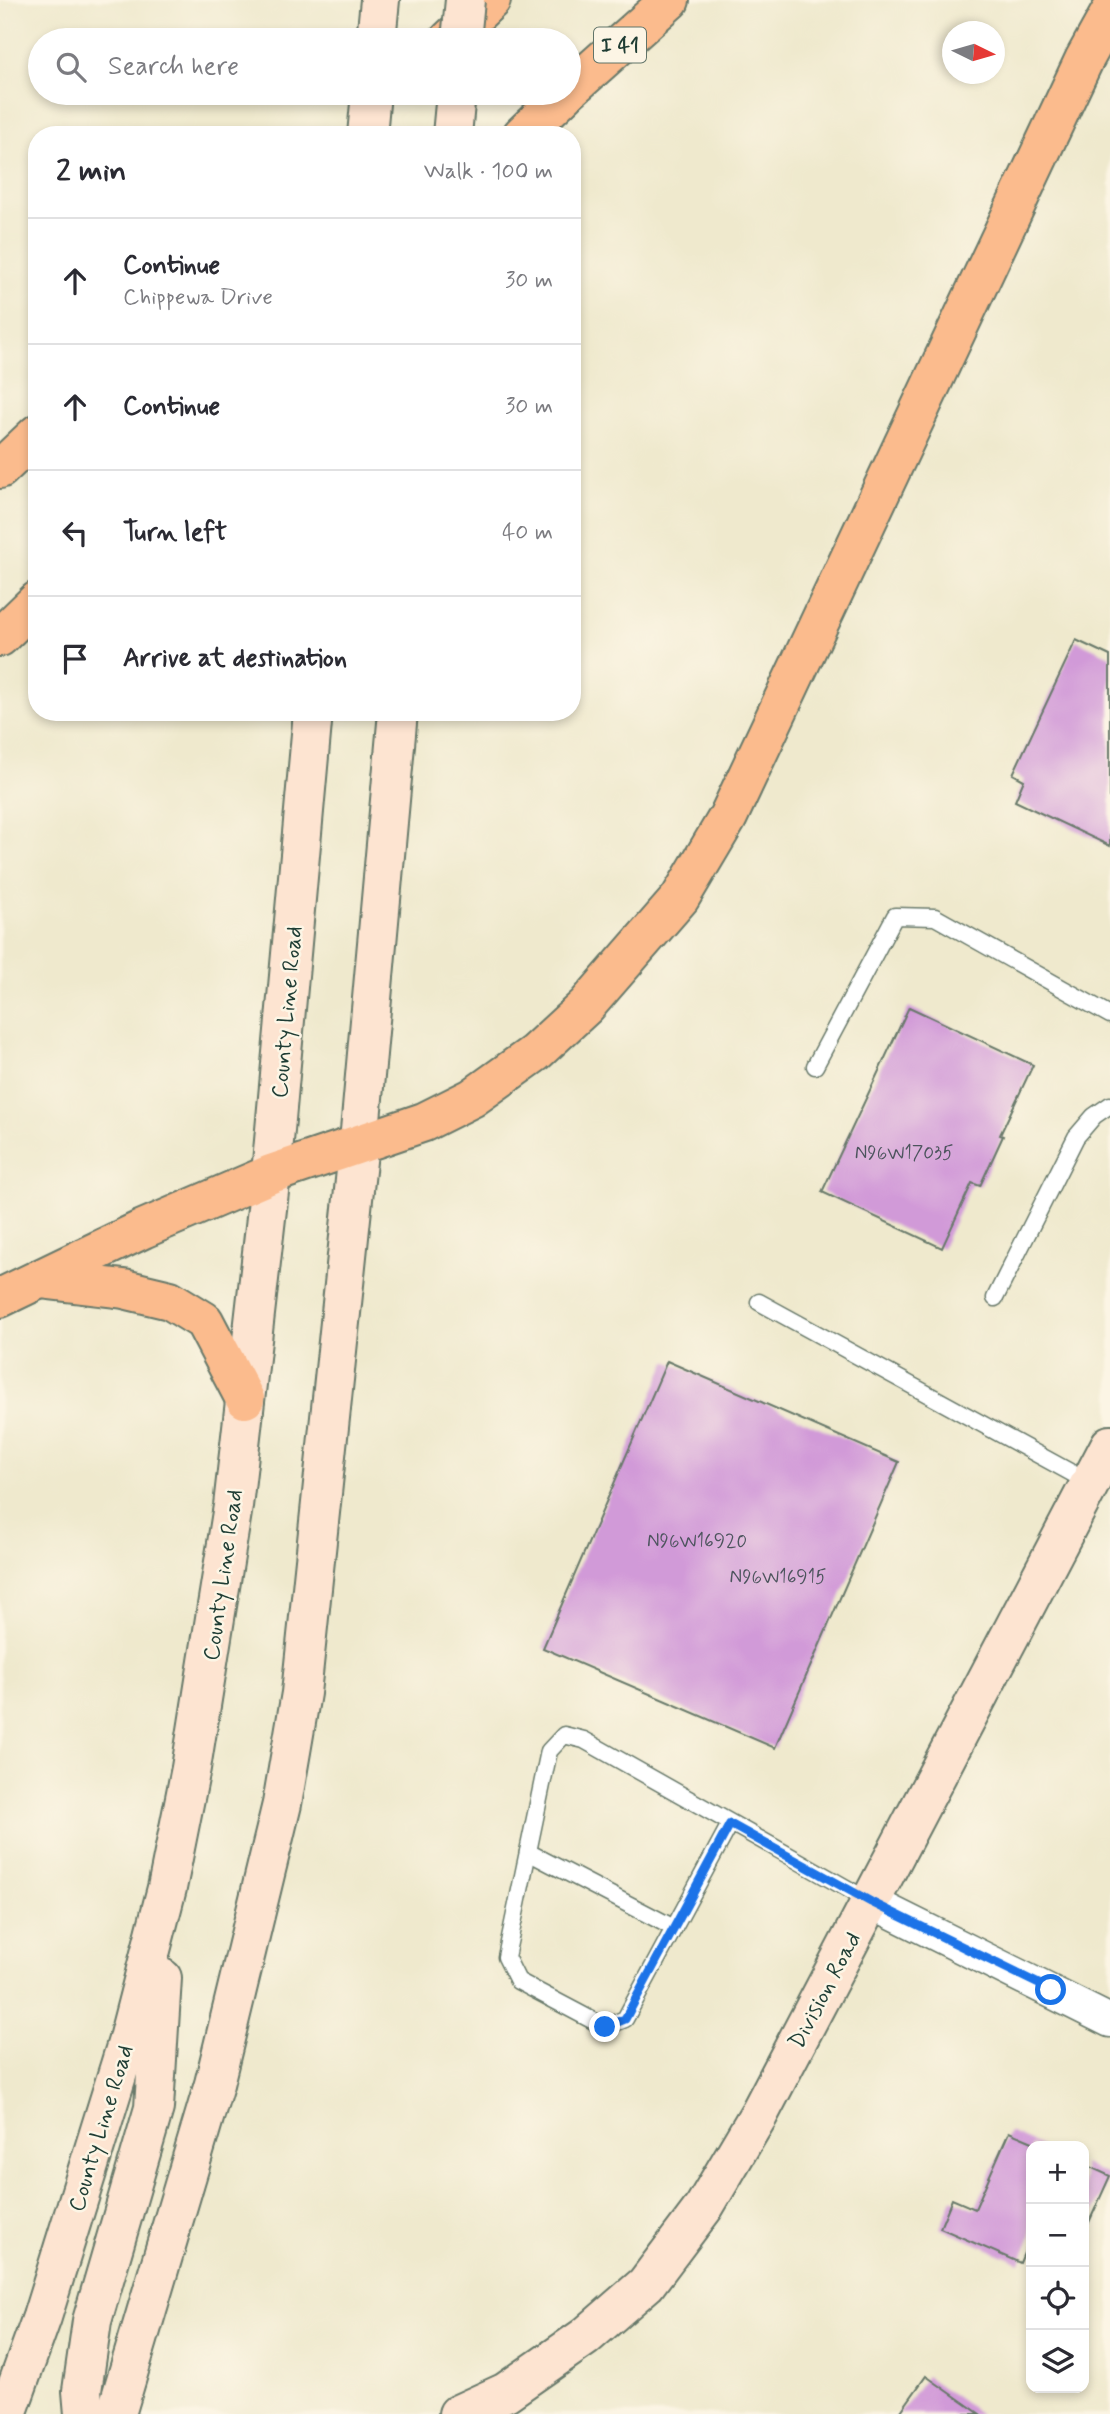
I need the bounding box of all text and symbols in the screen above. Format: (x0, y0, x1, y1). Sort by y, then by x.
north arrow (942, 21, 1005, 84)
search box (28, 28, 581, 105)
road number: I 41 (594, 28, 646, 62)
icon: search (52, 48, 90, 86)
text: Search here (108, 50, 239, 84)
text: 2 min (56, 152, 126, 191)
text: Walk · 100 m (424, 157, 553, 187)
text: Continue (123, 249, 220, 283)
icon: ahead (56, 262, 94, 300)
text: 30 m (505, 266, 553, 296)
text: Chippewa Drive (123, 283, 273, 313)
icon: ahead (56, 388, 94, 426)
text: Continue (123, 390, 220, 424)
text: 30 m (505, 392, 553, 422)
icon: left (56, 514, 94, 552)
text: Turn left (123, 516, 227, 550)
text: 40 m (502, 518, 553, 548)
icon: arrive (56, 640, 94, 678)
text: Arrive at destination (123, 642, 347, 676)
street label: County Line Road (266, 925, 310, 1099)
house number: N96W17035 (855, 1141, 953, 1166)
street label: County Line Road (197, 1488, 251, 1663)
house number: N96W16920 (647, 1529, 747, 1554)
house number: N96W16915 (730, 1565, 826, 1590)
street label: Division Road (782, 1927, 869, 2055)
route start (1035, 1974, 1066, 2005)
route end (589, 2011, 620, 2042)
street label: County Line Road (62, 2042, 142, 2216)
map controls (1026, 2141, 1089, 2393)
button: + (1026, 2141, 1089, 2204)
button: − (1026, 2204, 1089, 2267)
button: locate (1026, 2267, 1089, 2330)
button: layers (1026, 2330, 1089, 2393)

